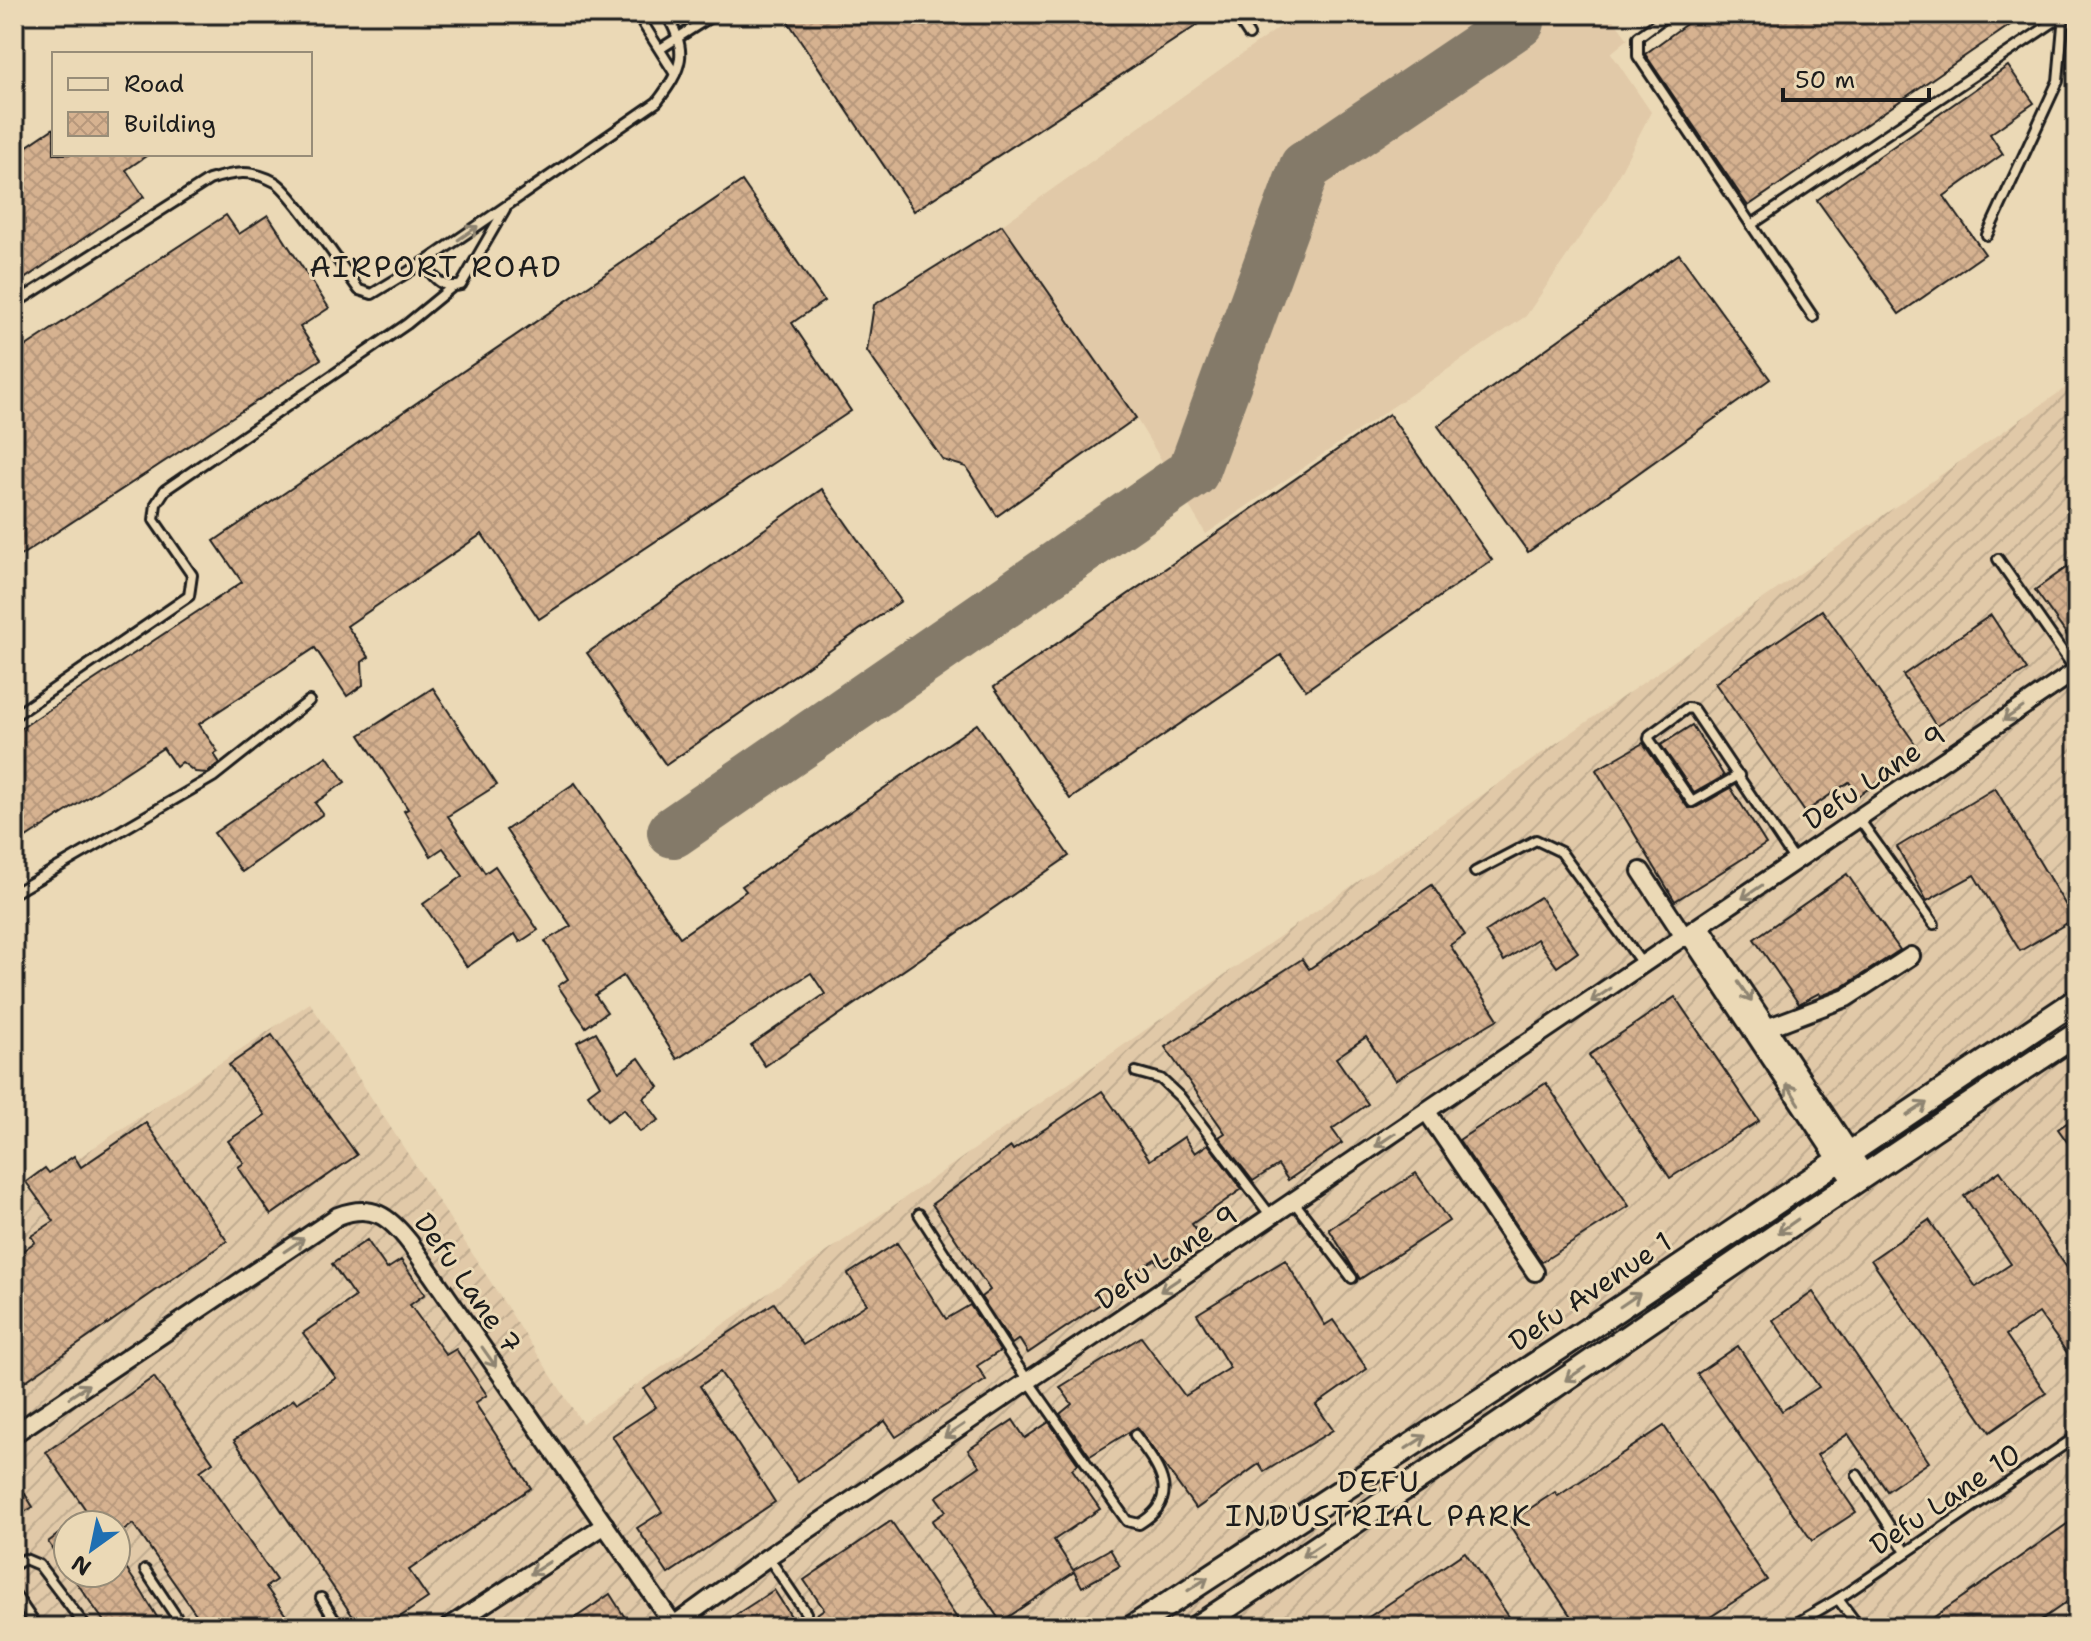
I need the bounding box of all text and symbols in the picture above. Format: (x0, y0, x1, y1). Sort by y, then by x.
legend (52, 52, 312, 156)
scale bar (1783, 52, 1929, 102)
text: 50 m (1795, 64, 1855, 96)
text: Road (124, 68, 184, 100)
text: Building (124, 108, 216, 140)
one-way arrow (456, 224, 478, 241)
district label: AIRPORT ROAD (309, 246, 563, 287)
one-way arrow (2002, 706, 2024, 722)
street label: Defu Lane 9 (1796, 716, 1952, 838)
one-way arrow (1741, 884, 1763, 900)
one-way arrow (1736, 980, 1753, 1002)
one-way arrow (1590, 987, 1613, 1003)
one-way arrow (1785, 1083, 1801, 1106)
one-way arrow (1905, 1101, 1927, 1117)
one-way arrow (1375, 1132, 1397, 1148)
street label: Defu Lane 9 (1088, 1196, 1244, 1318)
street label: Defu Lane 7 (406, 1205, 530, 1361)
one-way arrow (1778, 1218, 1800, 1234)
street label: Defu Avenue 1 (1501, 1222, 1679, 1360)
one-way arrow (283, 1237, 305, 1254)
one-way arrow (1159, 1277, 1182, 1293)
one-way arrow (1619, 1292, 1641, 1308)
one-way arrow (481, 1345, 497, 1367)
one-way arrow (1564, 1366, 1586, 1382)
one-way arrow (67, 1383, 89, 1399)
one-way arrow (944, 1423, 966, 1439)
one-way arrow (1404, 1434, 1427, 1450)
street label: Defu Lane 10 (1862, 1434, 2028, 1564)
district label: DEFU INDUSTRIAL PARK (1225, 1461, 1533, 1536)
north arrow (52, 1509, 132, 1589)
one-way arrow (1301, 1542, 1324, 1558)
text: N (66, 1548, 97, 1582)
one-way arrow (529, 1559, 551, 1576)
one-way arrow (1186, 1576, 1209, 1592)

